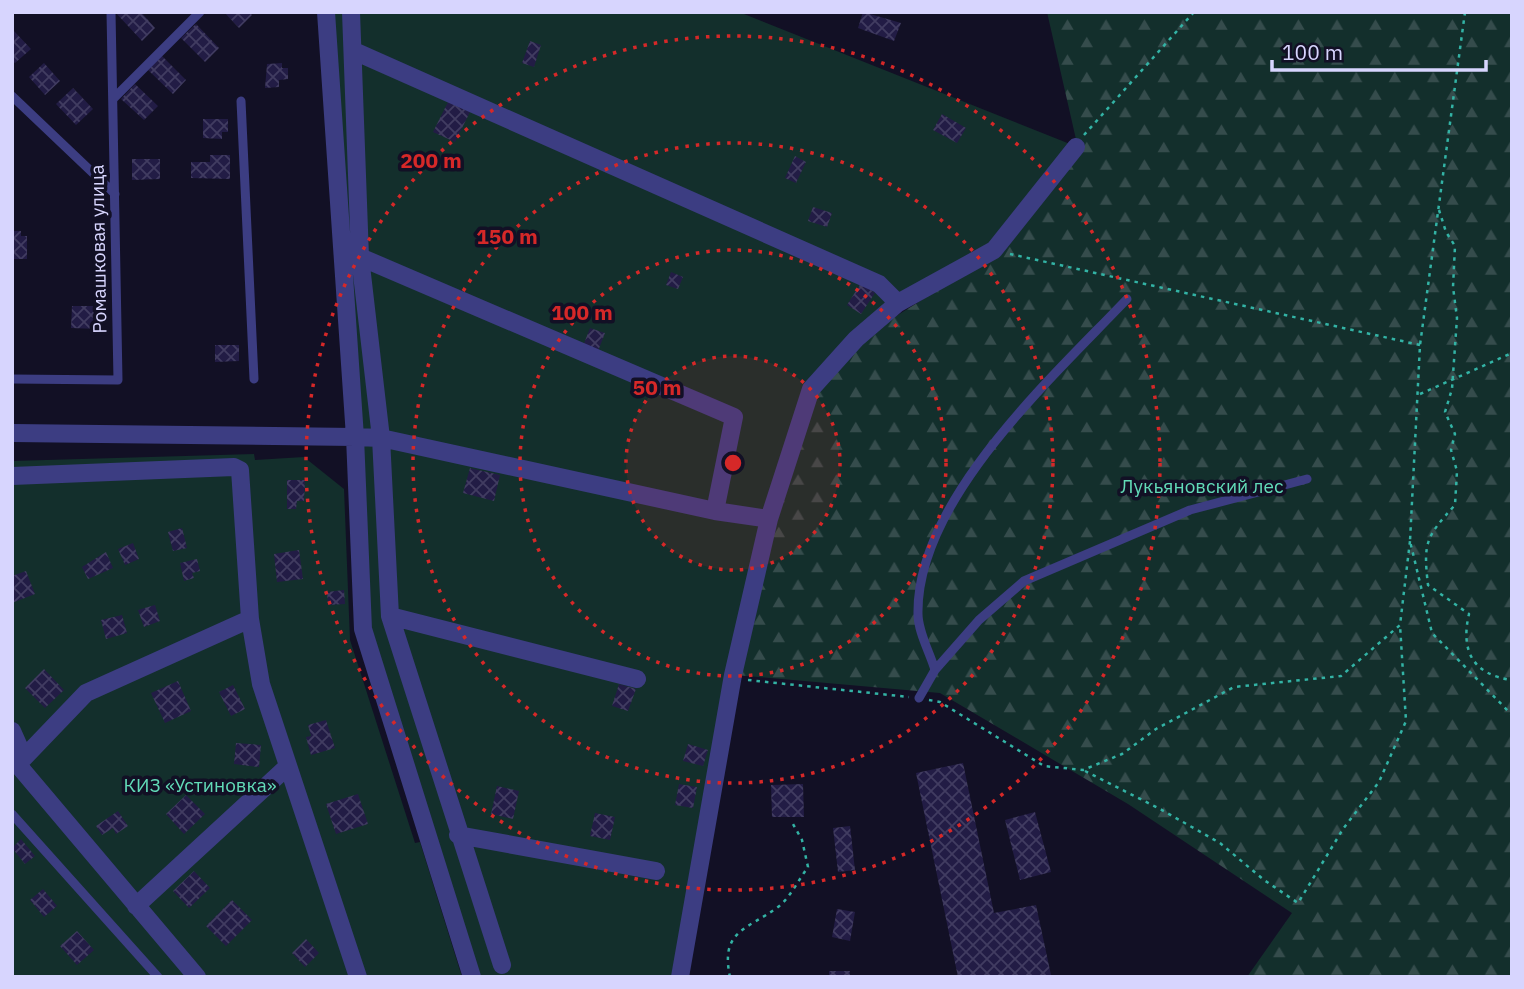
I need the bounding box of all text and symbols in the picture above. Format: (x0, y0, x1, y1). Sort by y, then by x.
scale bar (1272, 28, 1486, 72)
text: 100 m (1282, 38, 1343, 66)
text: 200 m (400, 146, 462, 174)
street label: Ромашковая улица (85, 164, 111, 334)
text: 150 m (476, 222, 538, 250)
text: 100 m (551, 298, 613, 326)
text: 50 m (633, 373, 681, 401)
centre of rings (721, 451, 745, 475)
park label: Лукьяновский лес (1121, 474, 1284, 498)
park label: КИЗ «Устиновка» (123, 773, 277, 797)

